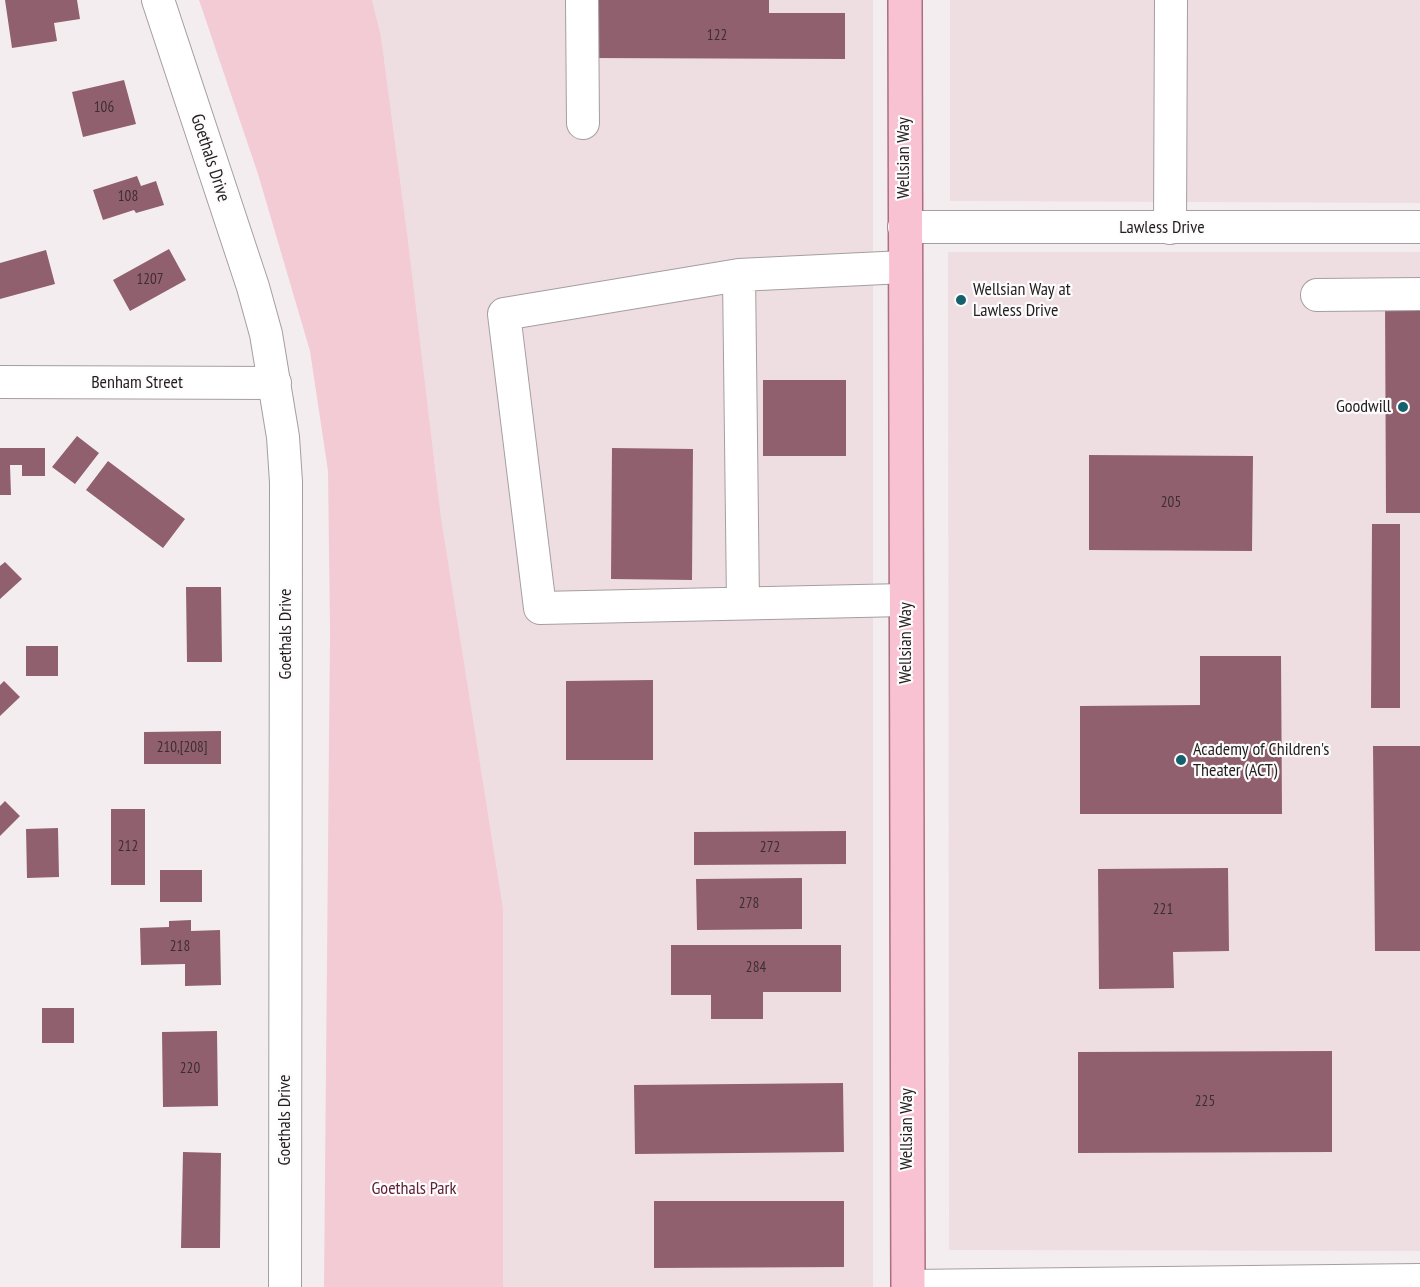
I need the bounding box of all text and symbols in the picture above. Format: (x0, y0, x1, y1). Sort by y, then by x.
house number: 122 (707, 27, 727, 45)
house number: 106 (94, 99, 114, 117)
street label: Goethals Drive (186, 111, 234, 205)
street label: Wellsian Way (893, 117, 915, 199)
house number: 108 (118, 188, 138, 206)
street label: Lawless Drive (1119, 217, 1205, 239)
house number: 1207 (137, 271, 163, 289)
place label: Wellsian Way at Lawless Drive (973, 279, 1071, 322)
marker: Wellsian Way at Lawless Drive (954, 293, 968, 307)
street label: Benham Street (91, 372, 183, 394)
place label: Goodwill (1336, 396, 1391, 418)
marker: Goodwill (1396, 400, 1410, 414)
house number: 205 (1161, 494, 1181, 512)
street label: Goethals Drive (275, 589, 297, 679)
street label: Wellsian Way (895, 602, 917, 684)
house number: 210,[208] (157, 739, 207, 757)
place label: Academy of Children's Theater (ACT) (1193, 739, 1329, 782)
marker: Academy of Children's Theater (ACT) (1174, 753, 1188, 767)
house number: 212 (118, 838, 138, 856)
house number: 272 (760, 839, 780, 857)
house number: 278 (739, 895, 759, 913)
house number: 221 (1153, 901, 1173, 919)
house number: 218 (170, 938, 190, 956)
house number: 284 (746, 959, 766, 977)
house number: 220 (180, 1060, 200, 1078)
street label: Goethals Drive (274, 1075, 296, 1165)
street label: Wellsian Way (896, 1088, 918, 1170)
house number: 225 (1195, 1093, 1215, 1111)
park label: Goethals Park (372, 1178, 456, 1200)

